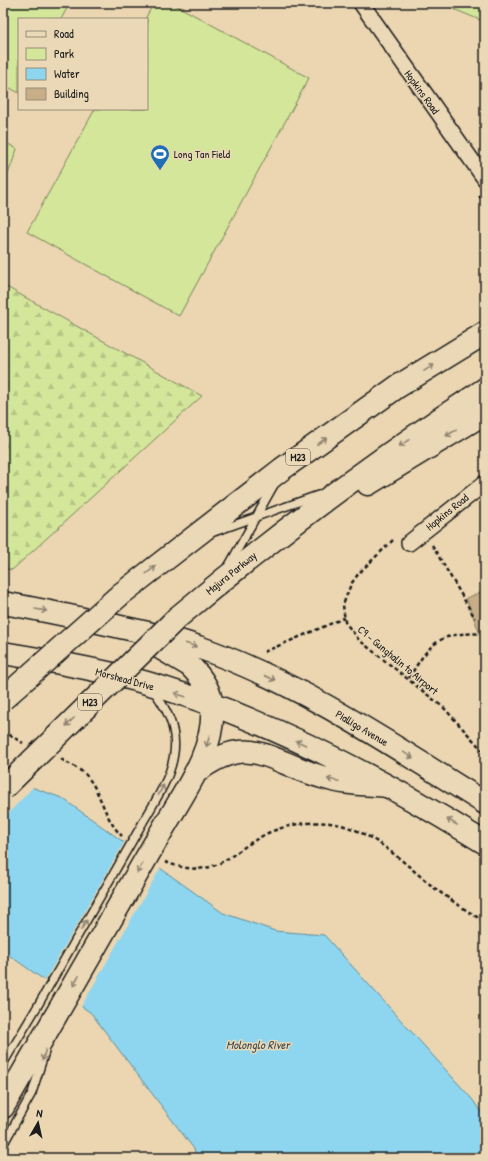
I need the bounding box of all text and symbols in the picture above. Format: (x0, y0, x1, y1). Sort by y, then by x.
legend (18, 18, 148, 110)
text: Road (54, 25, 74, 42)
text: Park (54, 45, 74, 62)
text: Water (54, 65, 80, 82)
street label: Hopkins Road (401, 67, 443, 117)
text: Building (54, 85, 89, 102)
sports icon: Long Tan Field (149, 143, 171, 171)
place label: Long Tan Field (174, 147, 231, 161)
one-way arrow (423, 363, 435, 371)
one-way arrow (445, 429, 457, 437)
one-way arrow (316, 437, 327, 445)
one-way arrow (398, 439, 409, 447)
road number: M23 (286, 449, 310, 465)
street label: Hopkins Road (423, 490, 472, 534)
street label: Majura Parkway (203, 548, 260, 598)
one-way arrow (146, 565, 157, 574)
one-way arrow (34, 606, 47, 614)
street label: C9 - Gunghalin to Airport (355, 622, 441, 698)
one-way arrow (185, 642, 198, 649)
street label: Morshead Drive (94, 664, 157, 694)
one-way arrow (264, 675, 276, 682)
one-way arrow (173, 691, 186, 698)
road number: M23 (78, 694, 102, 710)
street label: Pialligo Avenue (333, 707, 391, 750)
one-way arrow (65, 717, 75, 727)
one-way arrow (204, 734, 211, 747)
one-way arrow (295, 739, 307, 746)
one-way arrow (402, 752, 414, 760)
one-way arrow (327, 776, 340, 784)
one-way arrow (158, 784, 165, 796)
one-way arrow (446, 818, 458, 826)
one-way arrow (136, 862, 144, 874)
one-way arrow (81, 919, 89, 931)
one-way arrow (71, 975, 79, 987)
water label: Molonglo River (226, 1036, 291, 1053)
one-way arrow (40, 1048, 47, 1061)
north arrow (18, 1103, 58, 1143)
text: N (36, 1106, 44, 1121)

